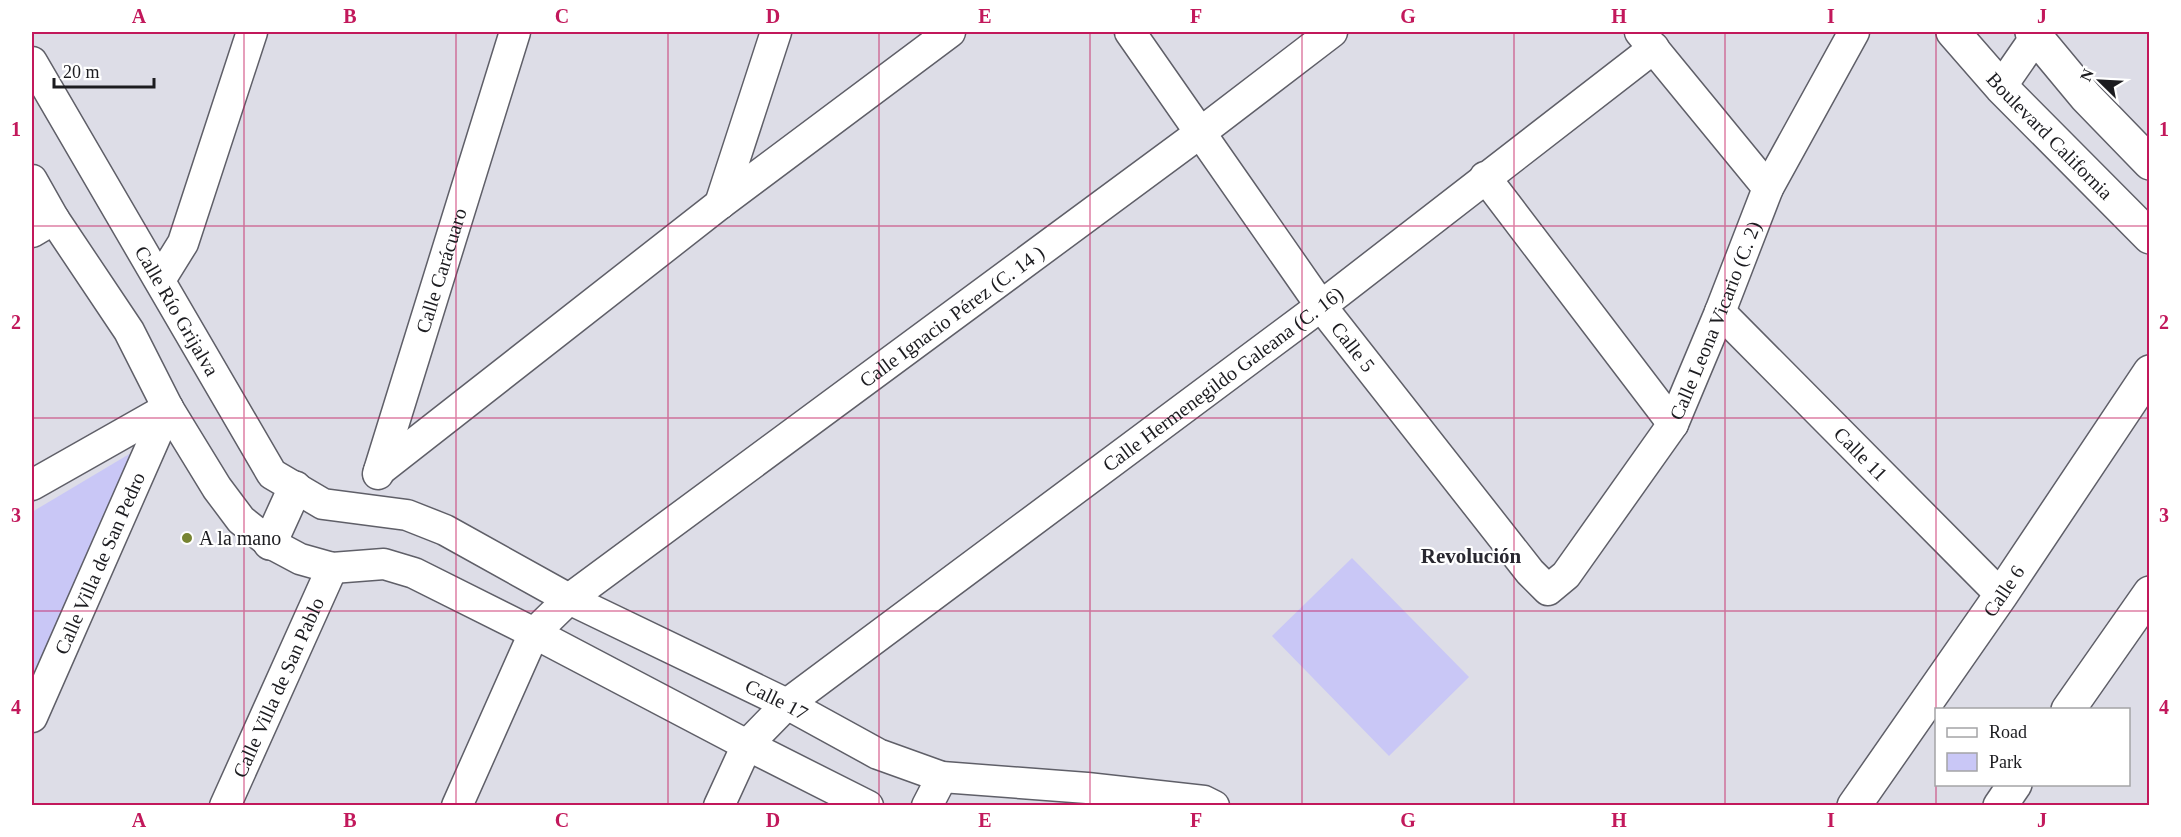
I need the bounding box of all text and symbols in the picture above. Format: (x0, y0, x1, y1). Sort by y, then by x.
text: A (132, 5, 147, 27)
text: B (343, 5, 357, 27)
text: C (555, 5, 569, 27)
text: D (766, 5, 780, 27)
text: E (978, 5, 992, 27)
text: F (1190, 5, 1202, 27)
text: G (1400, 5, 1416, 27)
text: H (1611, 5, 1627, 27)
text: I (1827, 5, 1835, 27)
text: J (2037, 5, 2047, 27)
scale bar (54, 51, 154, 89)
north arrow (2070, 51, 2130, 111)
text: 20 m (63, 62, 100, 82)
text: N (2077, 66, 2097, 84)
street label: Boulevard California (1982, 68, 2117, 204)
text: 1 (11, 118, 21, 140)
text: 1 (2159, 118, 2169, 140)
street label: Calle Carácuaro (411, 205, 471, 336)
street label: Calle Leona Vicario (C. 2) (1665, 218, 1766, 423)
street label: Calle Ignacio Pérez (C. 14 ) (855, 241, 1049, 392)
street label: Calle Río Grijalva (131, 242, 223, 380)
street label: Calle Hermenegildo Galeana (C. 16) (1098, 282, 1348, 476)
text: 2 (11, 311, 21, 333)
text: 2 (2159, 311, 2169, 333)
street label: Calle 5 (1327, 318, 1379, 376)
street label: Calle 11 (1830, 423, 1892, 485)
street label: Calle Villa de San Pedro (50, 469, 149, 658)
text: 3 (11, 504, 21, 526)
text: 3 (2159, 504, 2169, 526)
place label: A la mano (199, 527, 281, 549)
marker: A la mano (180, 531, 194, 545)
district label: Revolución (1421, 544, 1521, 568)
street label: Calle 6 (1978, 561, 2029, 621)
street label: Calle Villa de San Pablo (228, 594, 328, 781)
street label: Calle 17 (742, 675, 812, 724)
text: 4 (11, 696, 21, 718)
text: 4 (2159, 696, 2169, 718)
legend (1935, 708, 2130, 786)
text: Road (1989, 722, 2027, 742)
text: Park (1989, 752, 2022, 772)
text: A (132, 809, 147, 831)
text: B (343, 809, 357, 831)
text: C (555, 809, 569, 831)
text: D (766, 809, 780, 831)
text: E (978, 809, 992, 831)
text: F (1190, 809, 1202, 831)
text: G (1400, 809, 1416, 831)
text: H (1611, 809, 1627, 831)
text: I (1827, 809, 1835, 831)
text: J (2037, 809, 2047, 831)

